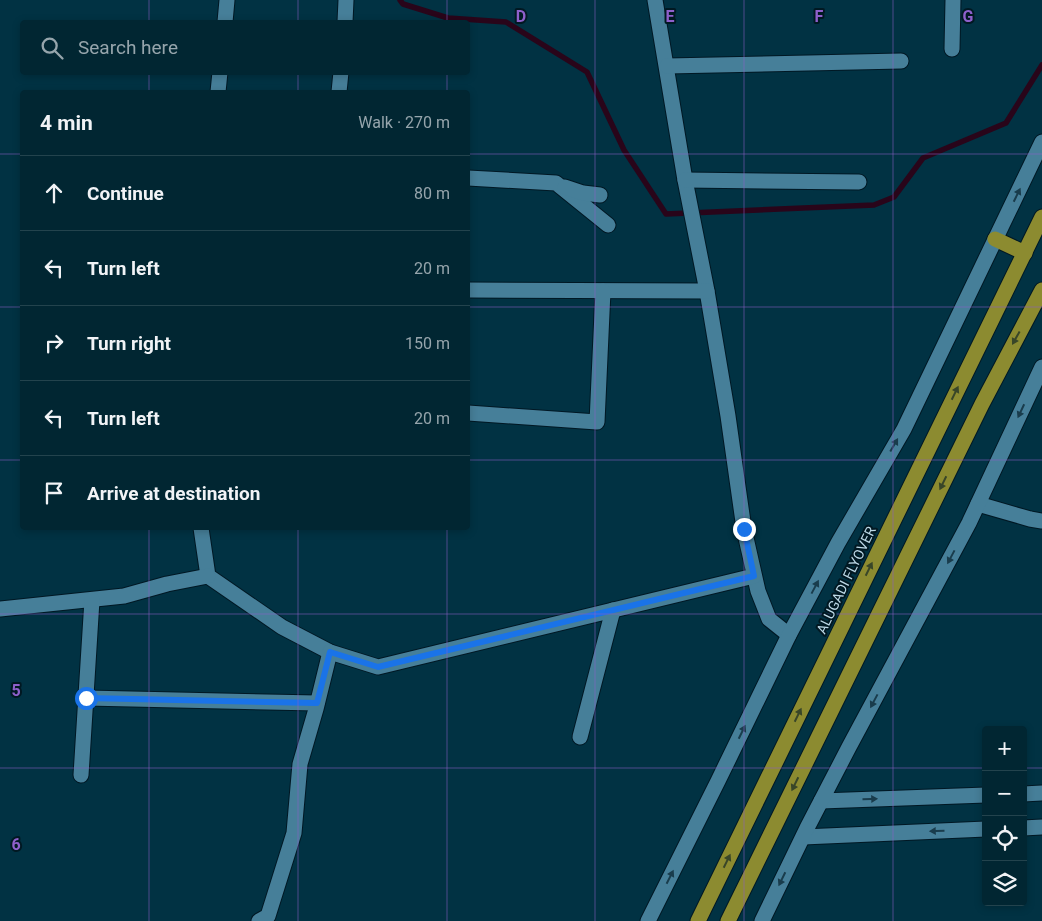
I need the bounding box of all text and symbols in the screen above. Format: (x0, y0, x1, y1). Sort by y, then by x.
text: D (516, 7, 526, 26)
text: E (666, 7, 675, 26)
text: F (815, 7, 824, 26)
text: G (963, 7, 974, 26)
search box (20, 20, 470, 75)
icon: search (38, 34, 66, 62)
text: Search here (78, 36, 178, 59)
text: 4 min (40, 111, 93, 135)
text: Walk · 270 m (358, 113, 450, 132)
icon: ahead (40, 179, 68, 207)
text: Continue (87, 182, 164, 205)
text: 80 m (414, 184, 450, 203)
one-way arrow (1013, 188, 1021, 202)
icon: left (40, 254, 68, 282)
text: Turn left (87, 257, 160, 280)
text: 20 m (414, 259, 450, 278)
icon: right (40, 329, 68, 357)
one-way arrow (1012, 330, 1020, 345)
text: Turn right (87, 332, 171, 355)
text: 150 m (405, 334, 450, 353)
one-way arrow (951, 386, 959, 400)
icon: left (40, 404, 68, 432)
one-way arrow (1017, 404, 1025, 418)
text: Turn left (87, 407, 160, 430)
text: 20 m (414, 409, 450, 428)
one-way arrow (890, 438, 899, 452)
one-way arrow (939, 476, 947, 490)
icon: arrive (40, 479, 68, 507)
text: Arrive at destination (87, 482, 260, 505)
route end (733, 518, 756, 541)
street label: ALUGADI FLYOVER (813, 523, 879, 636)
one-way arrow (947, 550, 955, 565)
one-way arrow (865, 562, 873, 576)
one-way arrow (811, 579, 819, 594)
text: 5 (11, 681, 21, 700)
route start (75, 687, 98, 710)
one-way arrow (870, 693, 878, 708)
one-way arrow (794, 708, 802, 723)
one-way arrow (738, 725, 746, 739)
map controls (982, 726, 1027, 906)
button: + (982, 726, 1027, 771)
button: − (982, 771, 1027, 816)
one-way arrow (791, 777, 799, 792)
one-way arrow (862, 795, 878, 803)
button: locate (982, 816, 1027, 861)
one-way arrow (929, 828, 945, 836)
text: 6 (11, 835, 21, 854)
one-way arrow (723, 854, 731, 869)
button: layers (982, 861, 1027, 906)
one-way arrow (666, 870, 674, 885)
one-way arrow (778, 872, 786, 886)

